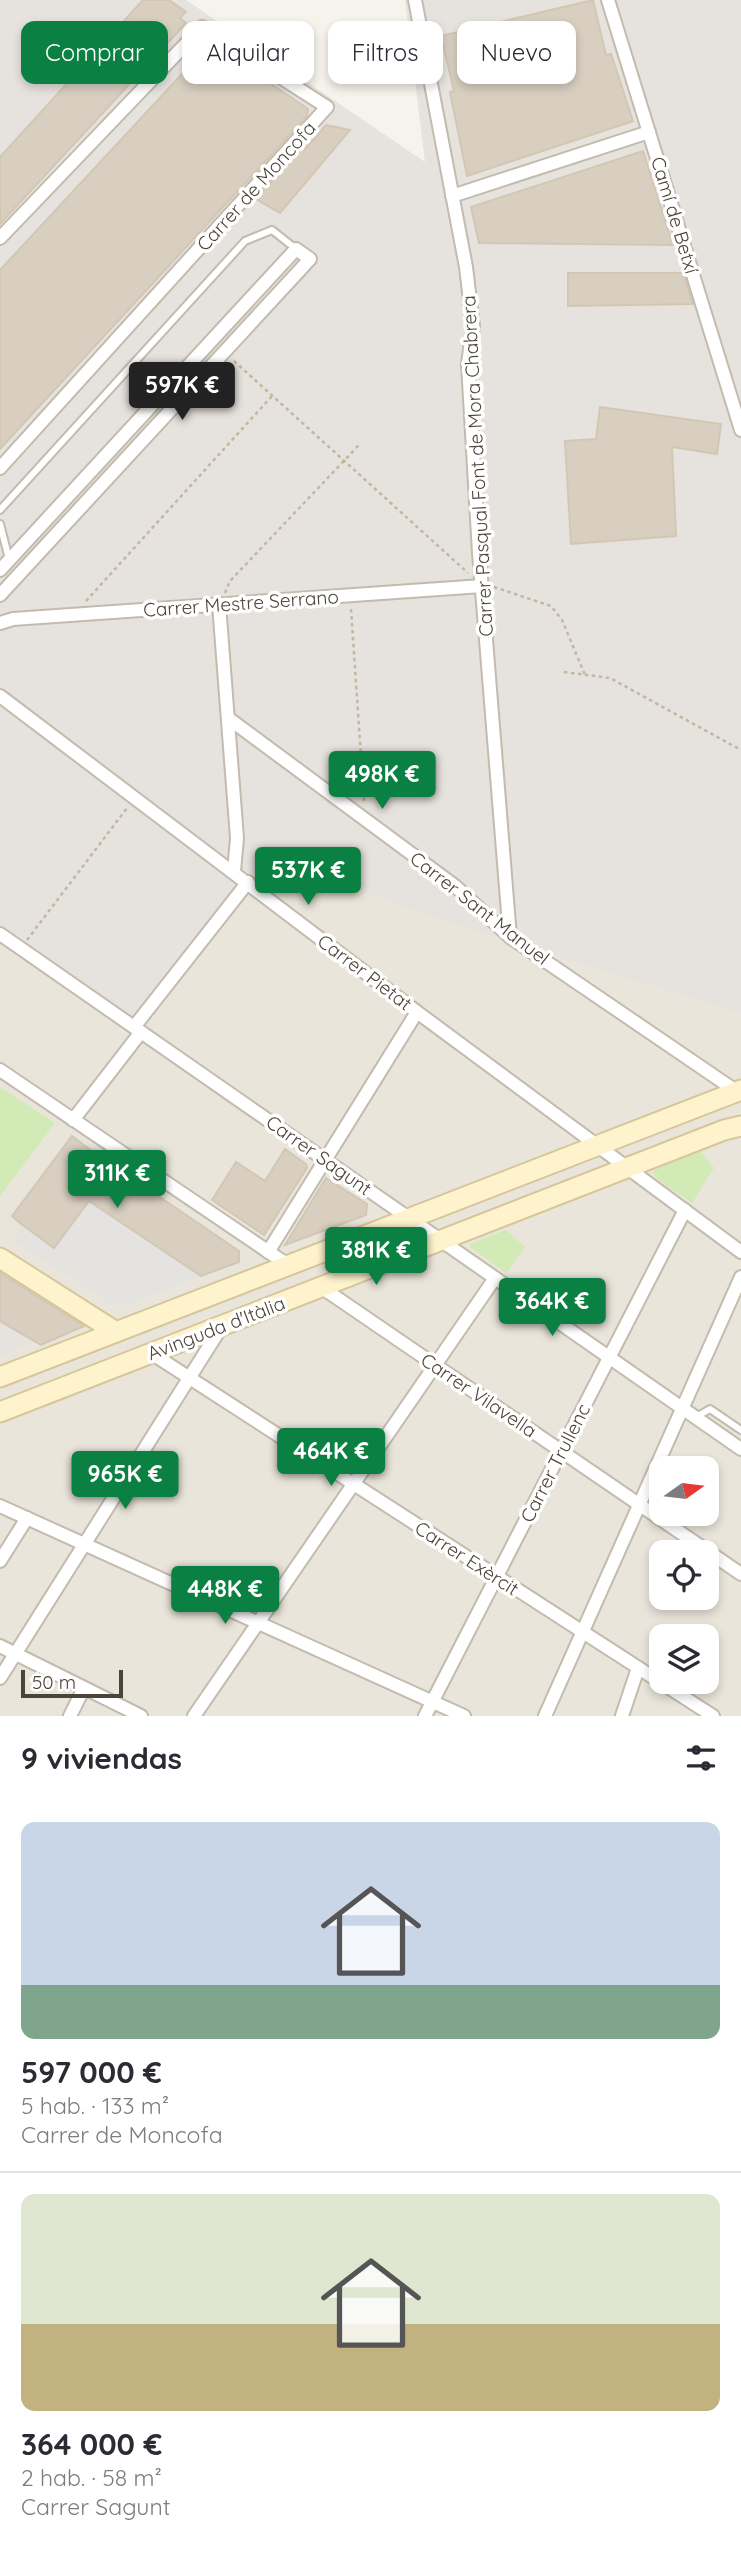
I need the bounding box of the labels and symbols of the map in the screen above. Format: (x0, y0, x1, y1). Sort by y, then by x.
street label: Carrer de Moncofa (191, 116, 321, 256)
street label: Camí de Betxí (646, 154, 704, 277)
street label: Carrer Pasqual Font de Mora Chabrera (456, 295, 498, 637)
pin: 597K € (125, 362, 239, 422)
street label: Carrer Mestre Serrano (143, 584, 339, 622)
pin: 498K € (325, 752, 439, 811)
street label: Carrer Sant Manuel (406, 846, 554, 970)
pin: 537K € (251, 848, 365, 907)
street label: Carrer Pietat (313, 929, 417, 1015)
street label: Carrer Sagunt (262, 1110, 376, 1200)
pin: 311K € (60, 1150, 174, 1210)
pin: 381K € (319, 1228, 433, 1287)
pin: 364K € (495, 1278, 609, 1338)
street label: Avinguda d'Itàlia (144, 1291, 288, 1365)
street label: Carrer Vilavella (416, 1347, 542, 1443)
street label: Carrer Trullenc (515, 1400, 595, 1526)
pin: 464K € (274, 1428, 388, 1488)
pin: 965K € (68, 1452, 182, 1511)
north arrow (649, 1456, 719, 1526)
street label: Carrer Exèrcit (411, 1515, 523, 1601)
pin: 448K € (168, 1566, 282, 1626)
scale bar (21, 1667, 122, 1699)

